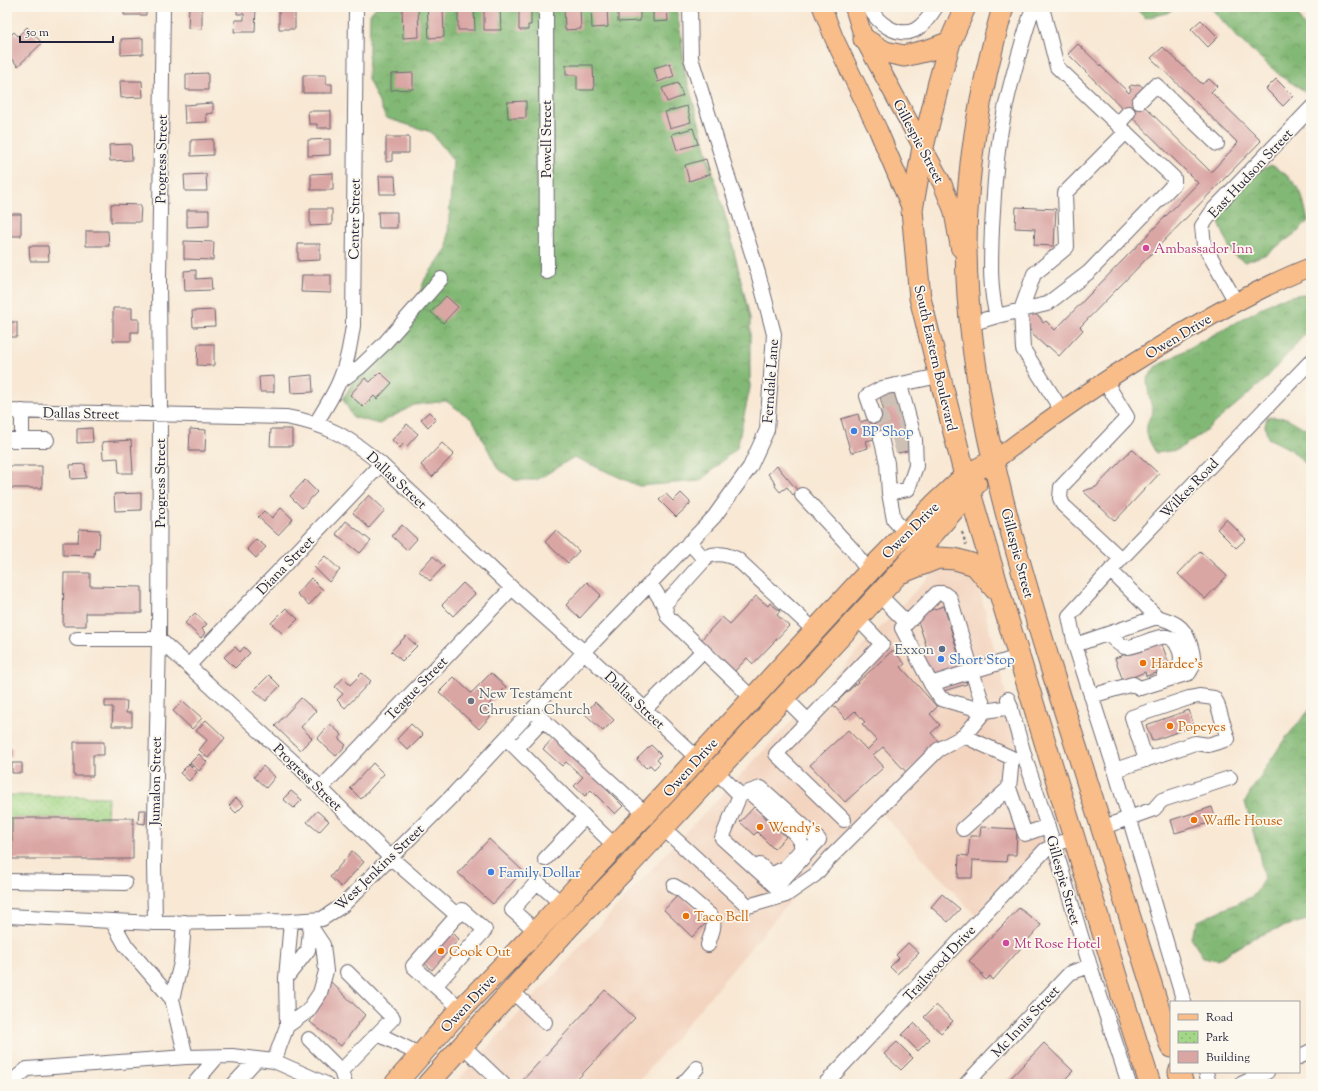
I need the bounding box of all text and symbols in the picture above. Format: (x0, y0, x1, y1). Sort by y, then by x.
scale bar (20, 18, 113, 44)
text: 50 m (25, 24, 49, 42)
street label: Gillespie Street (887, 96, 948, 188)
street label: Powell Street (538, 100, 558, 178)
street label: Progress Street (152, 114, 174, 204)
street label: East Hudson Street (1205, 125, 1298, 224)
street label: Center Street (345, 178, 367, 260)
place label: Ambassador Inn (1154, 240, 1253, 260)
marker: Ambassador Inn (1141, 243, 1151, 253)
street label: South Eastern Boulevard (907, 283, 961, 434)
street label: Owen Drive (1142, 310, 1216, 365)
street label: Ferndale Lane (759, 338, 785, 424)
street label: Dallas Street (43, 404, 120, 426)
place label: BP Shop (862, 423, 914, 443)
marker: BP Shop (849, 426, 859, 436)
street label: Progress Street (152, 438, 172, 528)
street label: Dallas Street (361, 448, 431, 515)
street label: Wilkes Road (1157, 455, 1224, 524)
street label: Owen Drive (878, 498, 944, 564)
street label: Gillespie Street (994, 506, 1038, 601)
street label: Diana Street (253, 532, 320, 600)
place label: Exxon (894, 641, 934, 661)
marker: Exxon (937, 644, 947, 654)
place label: Short Stop (949, 651, 1015, 671)
street label: Teague Street (382, 653, 453, 726)
marker: Short Stop (936, 654, 946, 664)
place label: Hardee's (1151, 655, 1203, 675)
marker: Hardee's (1138, 658, 1148, 668)
street label: Dallas Street (599, 668, 669, 735)
place label: New Testament Chrustian Church (479, 685, 591, 721)
marker: New Testament Chrustian Church (466, 696, 476, 706)
place label: Popeyes (1178, 718, 1226, 738)
marker: Popeyes (1165, 721, 1175, 731)
street label: Owen Drive (659, 734, 724, 802)
street label: Jumalon Street (146, 736, 168, 827)
street label: Progress Street (268, 740, 346, 817)
place label: Waffle House (1202, 812, 1283, 832)
marker: Waffle House (1189, 815, 1199, 825)
place label: Wendy's (768, 819, 820, 839)
street label: West Jenkins Street (331, 820, 430, 916)
marker: Wendy's (755, 822, 765, 832)
street label: Gillespie Street (1040, 833, 1084, 928)
place label: Family Dollar (499, 864, 581, 884)
marker: Family Dollar (486, 867, 496, 877)
place label: Taco Bell (694, 908, 749, 928)
marker: Taco Bell (681, 911, 691, 921)
street label: Trailwood Drive (900, 922, 981, 1007)
place label: Mt Rose Hotel (1014, 935, 1101, 955)
marker: Mt Rose Hotel (1001, 938, 1011, 948)
place label: Cook Out (449, 943, 511, 963)
marker: Cook Out (436, 946, 446, 956)
street label: Owen Drive (437, 971, 502, 1038)
street label: Mc Innis Street (988, 982, 1065, 1063)
legend (1170, 1001, 1300, 1073)
text: Road (1206, 1009, 1233, 1027)
text: Park (1206, 1029, 1229, 1047)
text: Building (1206, 1049, 1250, 1067)

